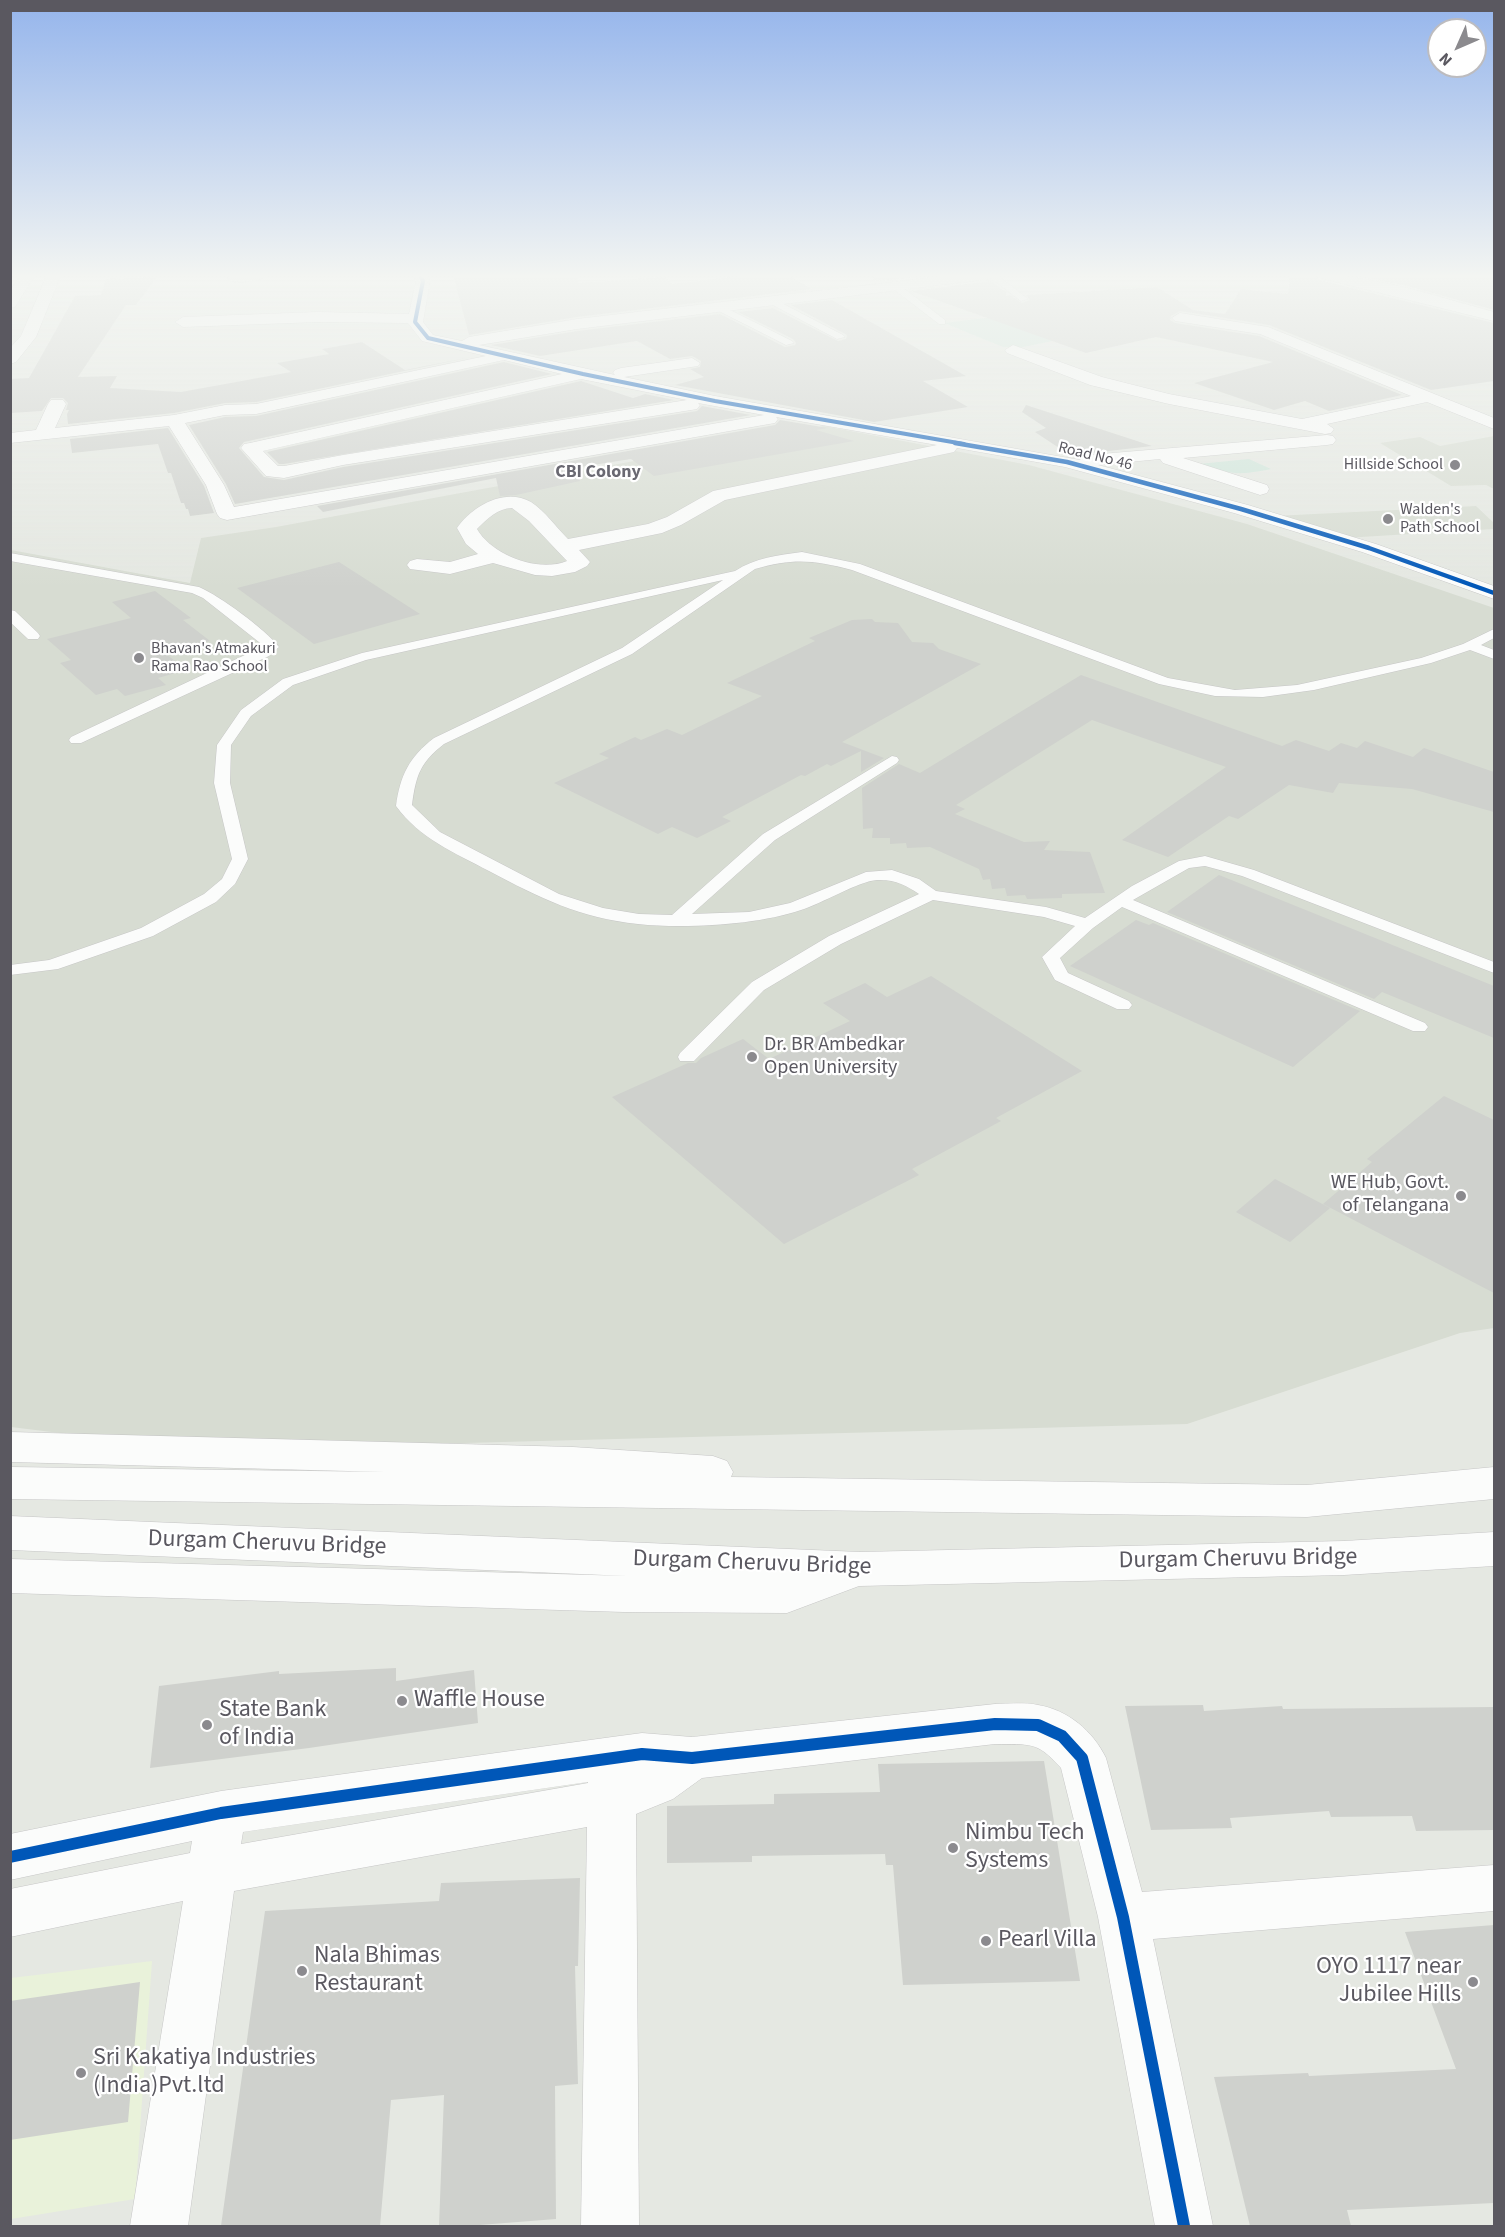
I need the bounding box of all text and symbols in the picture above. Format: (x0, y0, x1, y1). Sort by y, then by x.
north arrow (1427, 18, 1487, 78)
text: N (1434, 48, 1457, 71)
street label: Road No 46 (1056, 439, 1134, 475)
place label: Hillside School (1344, 455, 1443, 475)
marker: Hillside School (1448, 458, 1462, 472)
district label: CBI Colony (555, 462, 641, 484)
place label: Walden's Path School (1400, 500, 1479, 538)
marker: Walden's Path School (1381, 512, 1395, 526)
place label: Bhavan's Atmakuri Rama Rao School (151, 639, 276, 677)
marker: Bhavan's Atmakuri Rama Rao School (132, 651, 146, 665)
place label: Dr. BR Ambedkar Open University (764, 1034, 904, 1081)
marker: Dr. BR Ambedkar Open University (745, 1050, 759, 1064)
place label: WE Hub, Govt. of Telangana (1331, 1172, 1449, 1219)
marker: WE Hub, Govt. of Telangana (1454, 1189, 1468, 1203)
street label: Durgam Cheruvu Bridge (147, 1525, 387, 1563)
street label: Durgam Cheruvu Bridge (1118, 1544, 1358, 1576)
street label: Durgam Cheruvu Bridge (632, 1545, 872, 1583)
place label: Waffle House (414, 1687, 545, 1715)
marker: Waffle House (395, 1694, 409, 1708)
place label: State Bank of India (219, 1697, 326, 1753)
marker: State Bank of India (200, 1718, 214, 1732)
place label: Nimbu Tech Systems (965, 1820, 1085, 1876)
marker: Nimbu Tech Systems (946, 1841, 960, 1855)
place label: Pearl Villa (998, 1927, 1097, 1955)
marker: Pearl Villa (979, 1934, 993, 1948)
place label: Nala Bhimas Restaurant (314, 1943, 440, 1999)
place label: OYO 1117 near Jubilee Hills (1316, 1954, 1461, 2010)
marker: Nala Bhimas Restaurant (295, 1964, 309, 1978)
marker: OYO 1117 near Jubilee Hills (1466, 1975, 1480, 1989)
place label: Sri Kakatiya Industries (India)Pvt.ltd (93, 2045, 316, 2101)
marker: Sri Kakatiya Industries (India)Pvt.ltd (74, 2066, 88, 2080)

